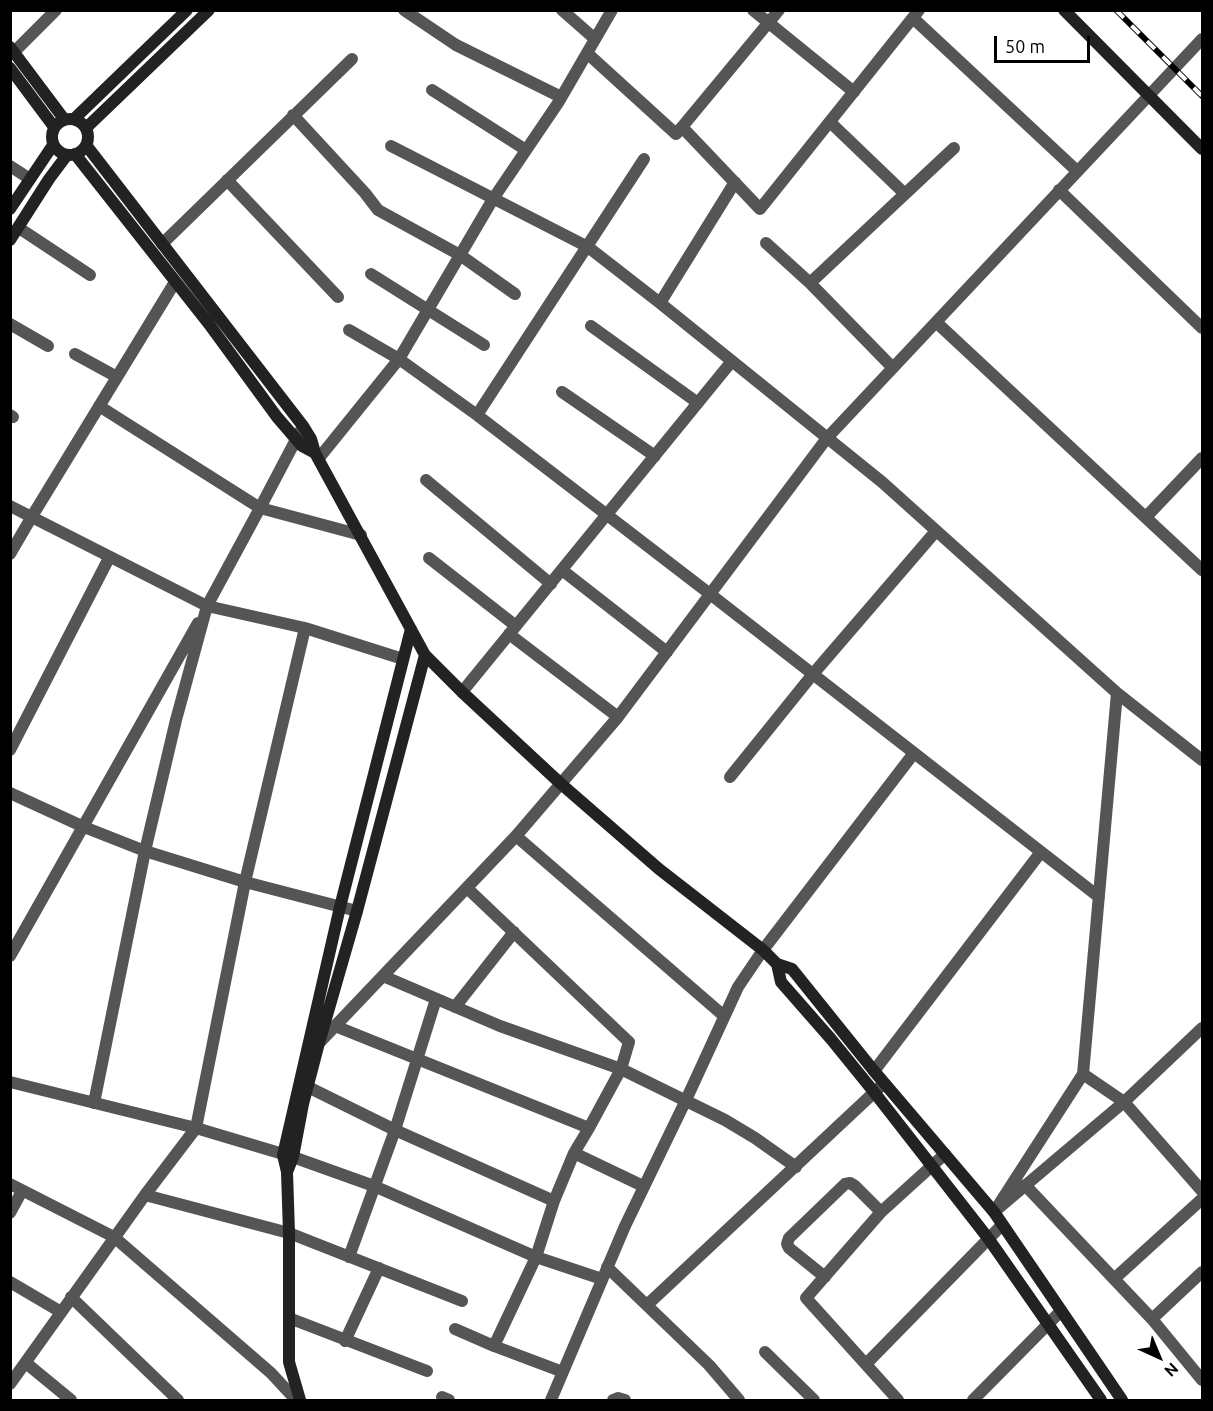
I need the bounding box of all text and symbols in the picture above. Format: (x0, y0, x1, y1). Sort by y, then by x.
scale bar (997, 24, 1093, 62)
text: 50 m (1005, 36, 1045, 56)
north arrow (1129, 1327, 1189, 1387)
text: N (1161, 1359, 1182, 1381)

